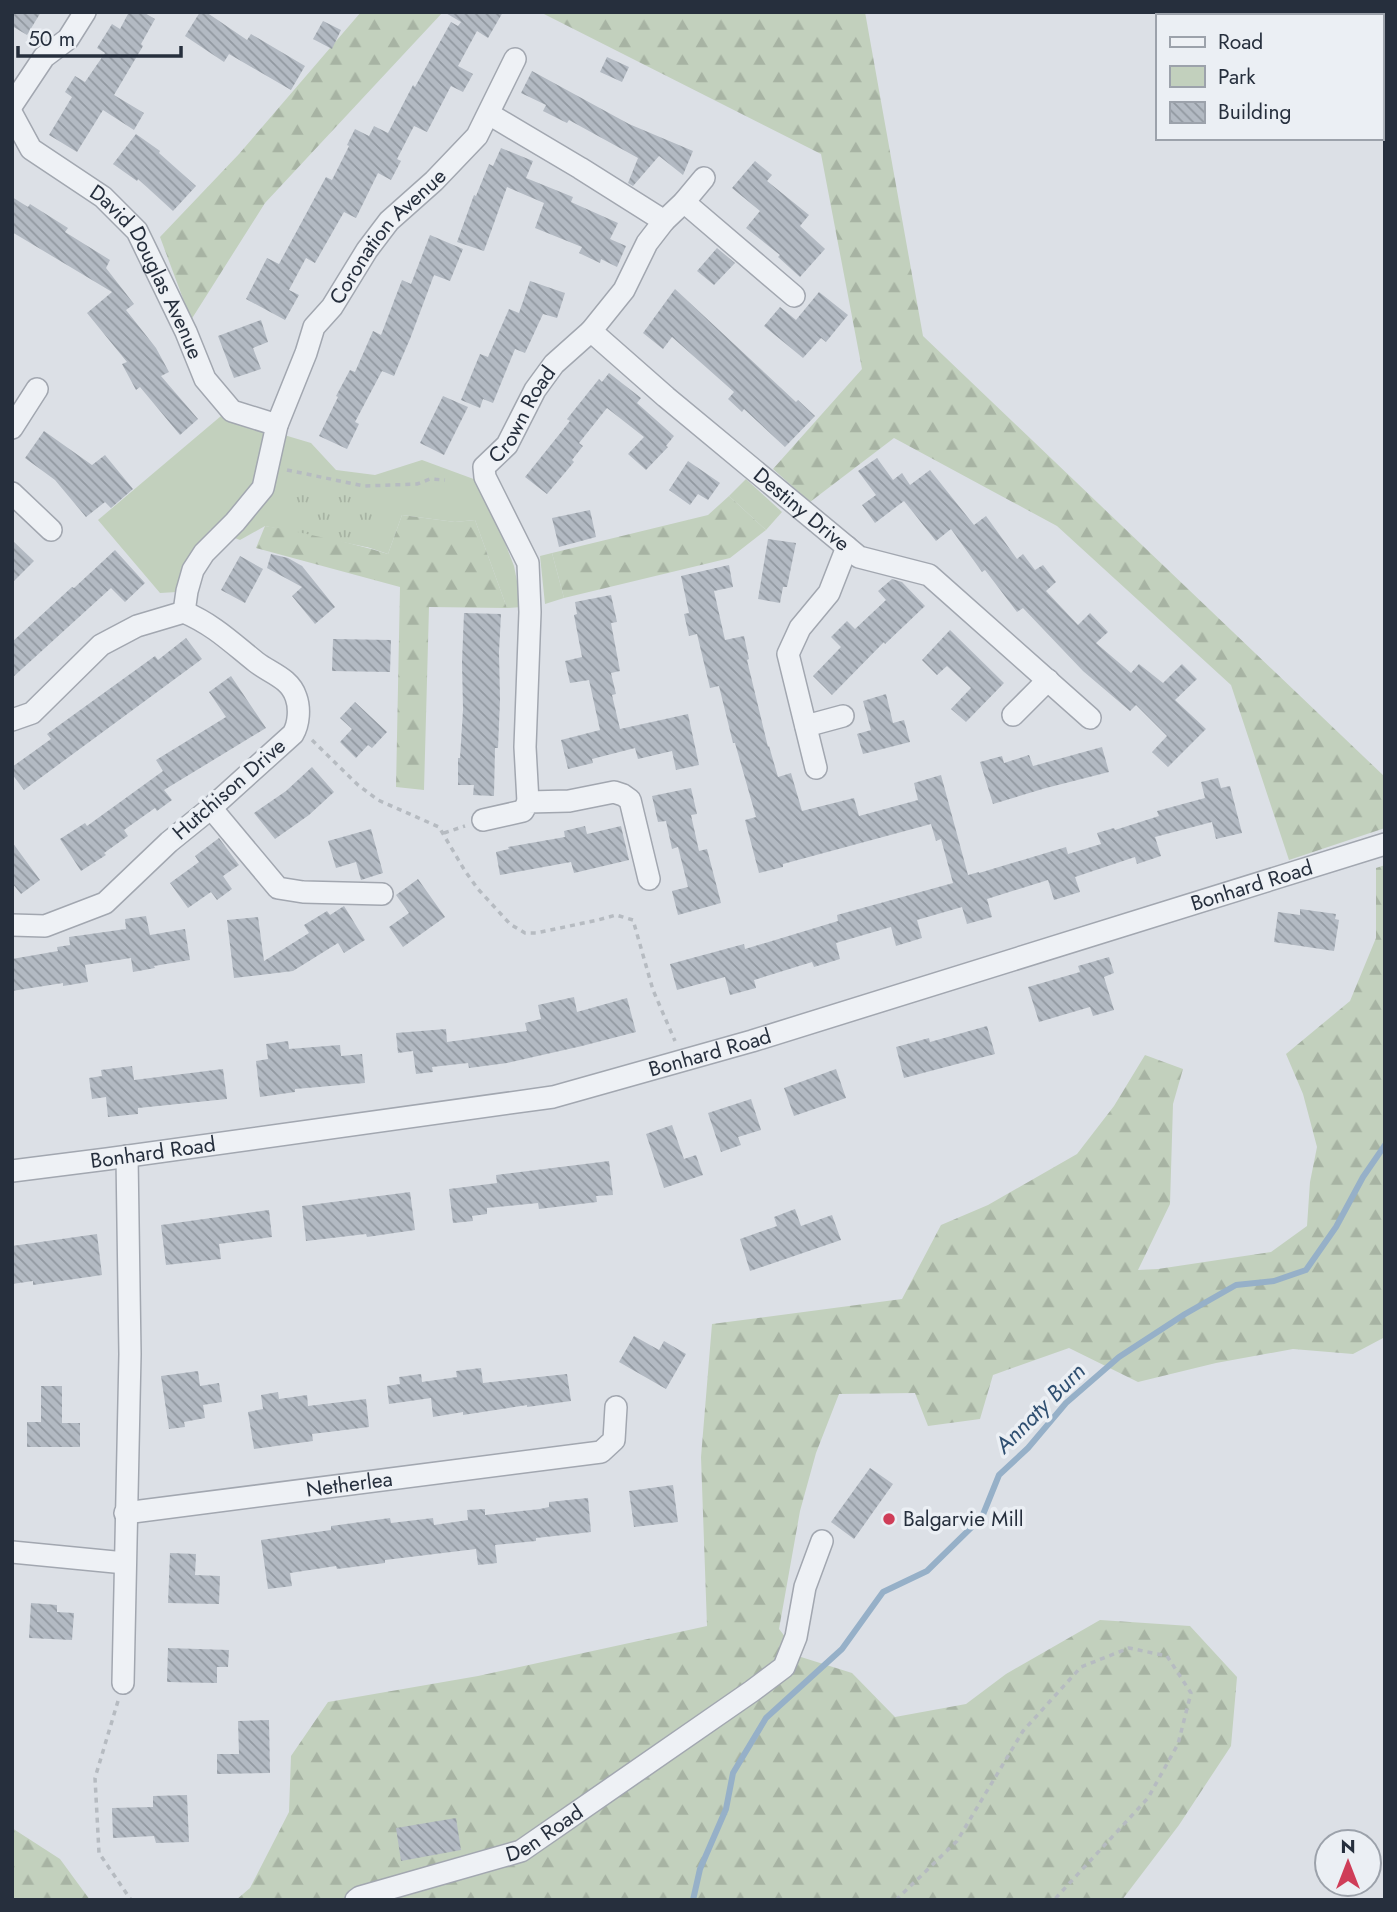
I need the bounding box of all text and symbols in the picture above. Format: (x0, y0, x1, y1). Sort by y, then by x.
scale bar (18, 14, 180, 58)
legend (1156, 14, 1383, 140)
text: 50 m (28, 24, 75, 54)
text: Road (1218, 27, 1263, 57)
text: Park (1218, 62, 1256, 92)
text: Building (1218, 97, 1291, 127)
street label: Coronation Avenue (322, 162, 453, 310)
street label: David Douglas Avenue (84, 177, 210, 364)
street label: Crown Road (482, 360, 563, 470)
street label: Destiny Drive (747, 460, 856, 558)
street label: Hutchison Drive (166, 731, 292, 847)
street label: Bonhard Road (1187, 852, 1316, 919)
street label: Bonhard Road (645, 1021, 775, 1084)
street label: Bonhard Road (88, 1129, 217, 1176)
water label: Annaty Burn (986, 1355, 1093, 1462)
street label: Netherlea (304, 1464, 394, 1505)
place label: Balgarvie Mill (903, 1504, 1024, 1534)
marker: Balgarvie Mill (881, 1511, 897, 1527)
street label: Den Road (502, 1797, 589, 1870)
north arrow (1313, 1828, 1383, 1898)
text: N (1340, 1833, 1356, 1860)

